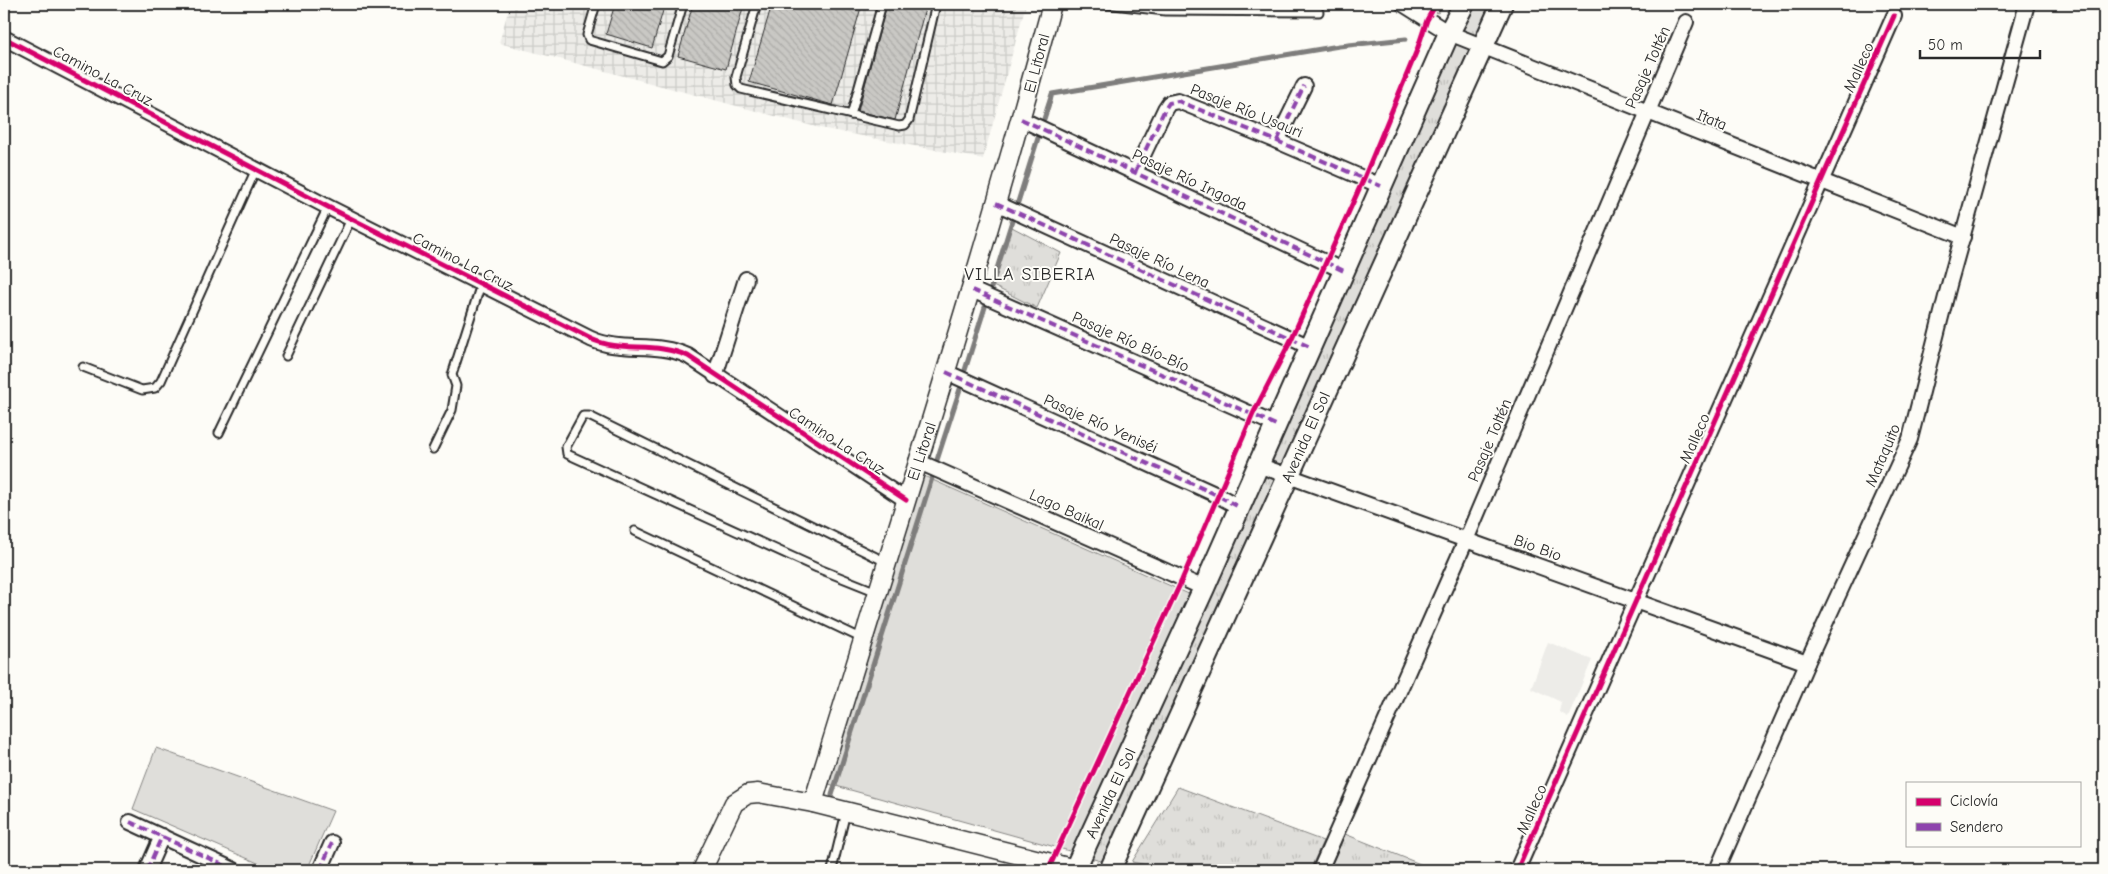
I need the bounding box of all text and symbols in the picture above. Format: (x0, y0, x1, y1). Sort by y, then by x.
street label: Pasaje Toltén (1622, 23, 1674, 111)
scale bar (1920, 28, 2040, 60)
street label: El Litoral (1020, 32, 1053, 95)
text: 50 m (1928, 36, 1963, 54)
street label: Malleco (1840, 40, 1878, 95)
street label: Camino La Cruz (50, 42, 155, 110)
street label: Pasaje Río Usauri (1188, 80, 1305, 142)
street label: Itata (1694, 106, 1729, 134)
street label: Pasaje Río Ingoda (1129, 145, 1250, 214)
street label: Camino La Cruz (409, 229, 516, 295)
street label: Pasaje Río Lena (1107, 230, 1212, 292)
district label: VILLA SIBERIA (964, 264, 1096, 285)
street label: Pasaje Río Bío-Bío (1069, 308, 1192, 376)
street label: Avenida El Sol (1278, 389, 1334, 486)
street label: Pasaje Río Yeniséi (1041, 391, 1160, 457)
street label: Pasaje Toltén (1464, 396, 1515, 485)
street label: Camino La Cruz (785, 403, 888, 478)
street label: Malleco (1676, 411, 1714, 466)
street label: El Litoral (904, 420, 940, 483)
street label: Mataquito (1862, 421, 1904, 490)
street label: Lago Baikal (1027, 486, 1106, 534)
street label: Bio Bio (1511, 531, 1564, 565)
street label: Avenida El Sol (1082, 745, 1140, 841)
street label: Malleco (1513, 782, 1551, 837)
legend (1906, 782, 2080, 846)
text: Ciclovía (1950, 792, 1998, 810)
text: Sendero (1950, 818, 2003, 836)

